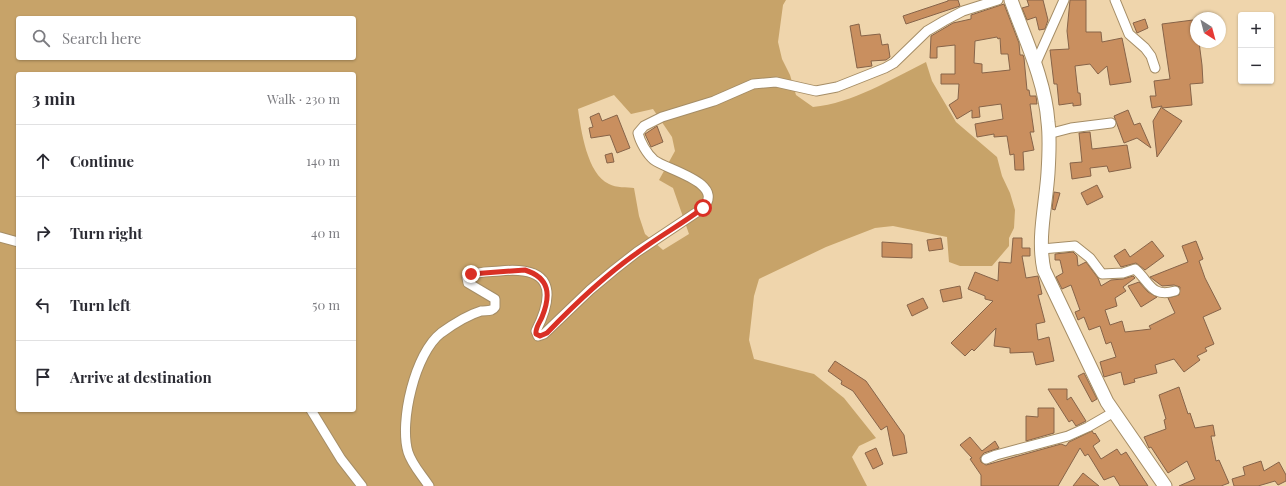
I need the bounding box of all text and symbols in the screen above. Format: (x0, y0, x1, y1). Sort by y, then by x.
north arrow (1190, 12, 1226, 48)
map controls (1238, 12, 1274, 84)
button: + (1238, 12, 1274, 48)
search box (16, 16, 356, 60)
icon: search (30, 27, 52, 49)
text: Search here (62, 28, 141, 48)
button: − (1238, 48, 1274, 84)
text: 3 min (32, 87, 75, 109)
text: Walk · 230 m (267, 90, 340, 107)
icon: ahead (32, 150, 54, 172)
text: Continue (70, 151, 134, 171)
text: 140 m (306, 152, 340, 169)
route start (694, 199, 712, 217)
icon: right (32, 222, 54, 244)
text: Turn right (70, 223, 143, 243)
text: 40 m (311, 224, 340, 241)
route end (462, 265, 480, 283)
icon: left (32, 294, 54, 316)
text: Turn left (70, 295, 131, 315)
text: 50 m (312, 296, 340, 313)
icon: arrive (32, 366, 54, 388)
text: Arrive at destination (70, 367, 212, 387)

